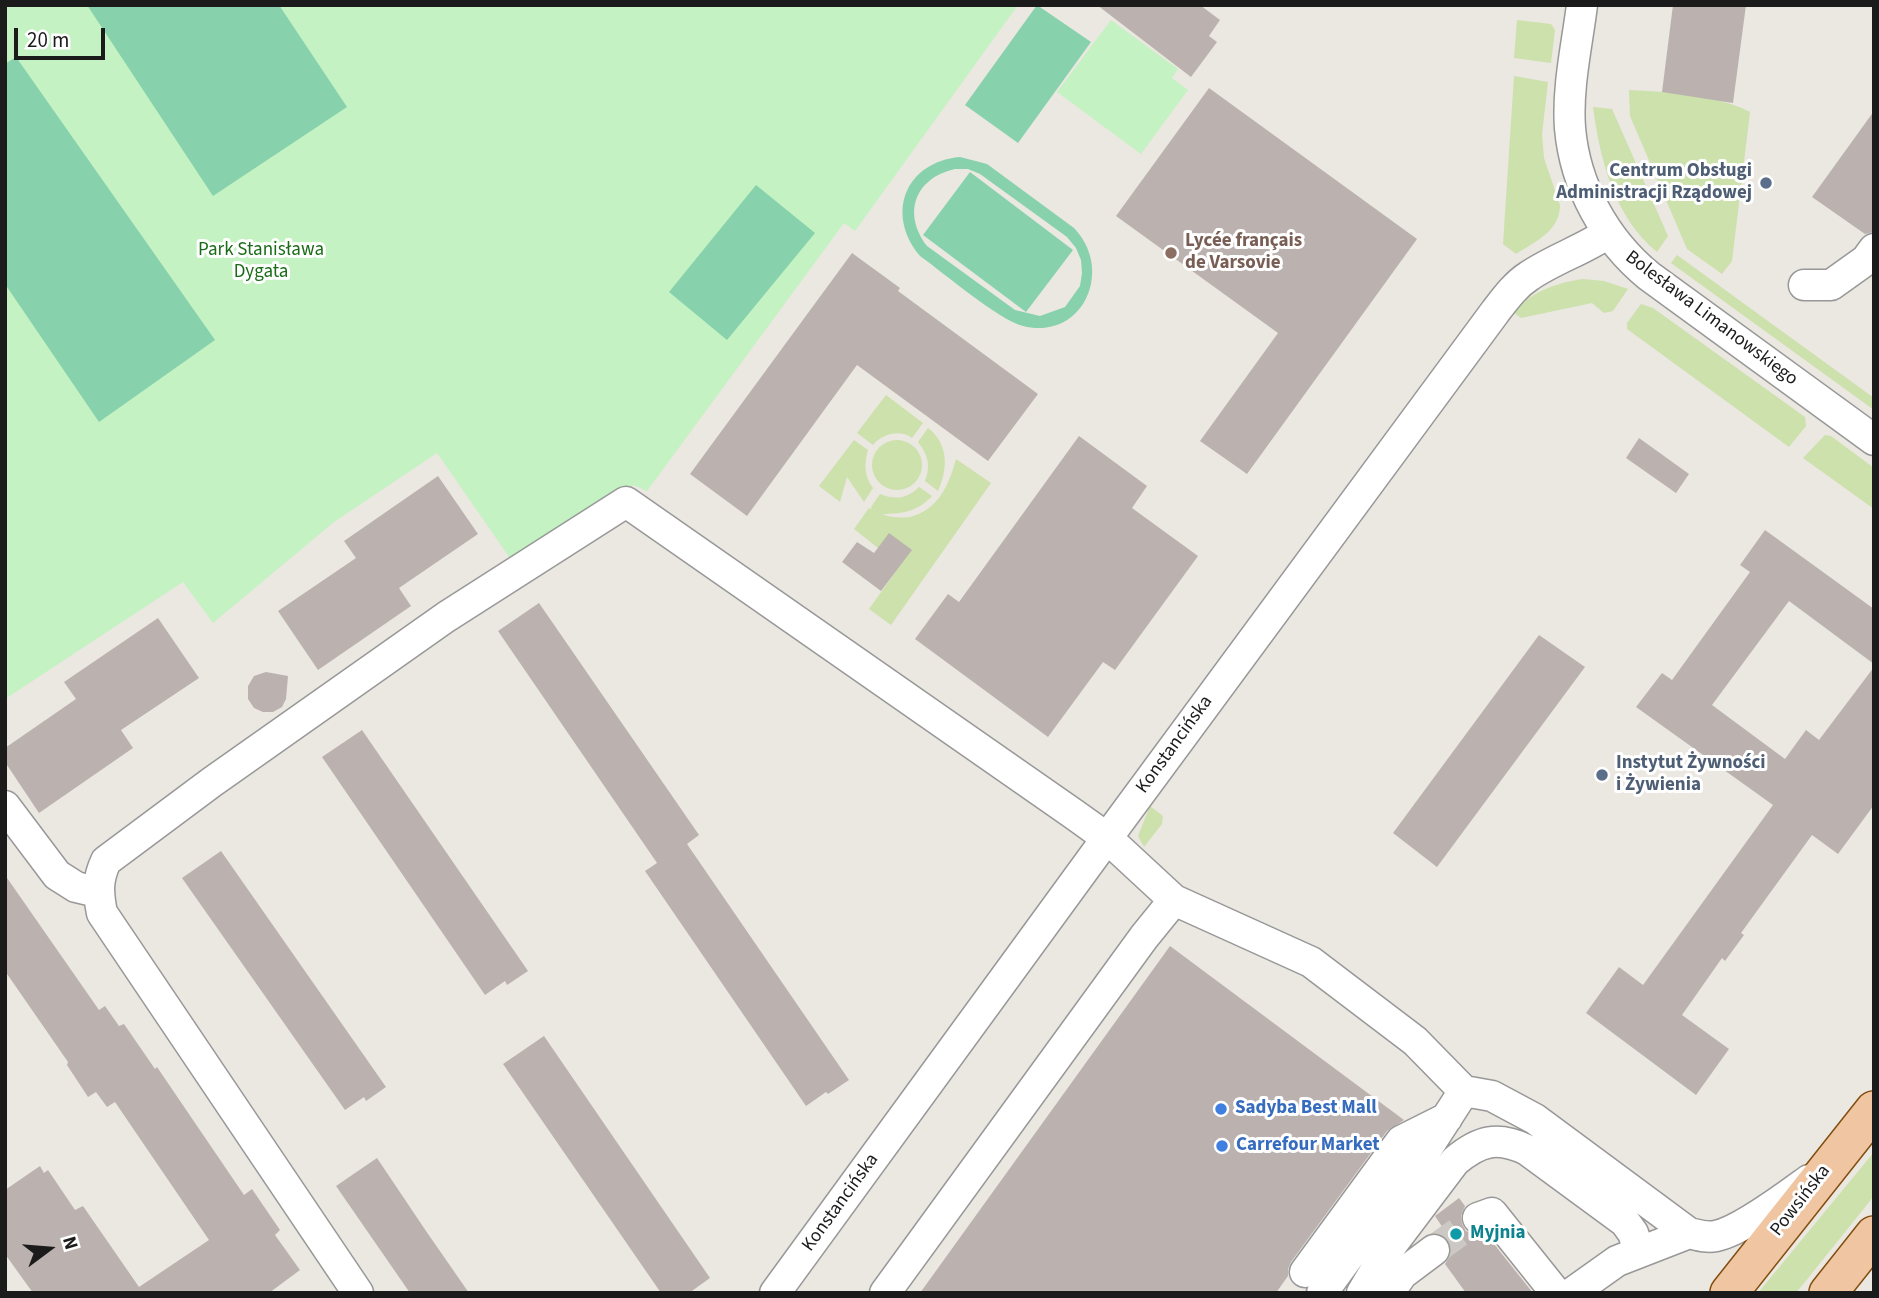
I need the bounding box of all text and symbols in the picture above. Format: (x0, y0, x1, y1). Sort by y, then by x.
scale bar (18, 14, 108, 58)
text: 20 m (27, 25, 69, 55)
place label: Centrum Obsługi Administracji Rządowej (1556, 161, 1752, 205)
marker: Centrum Obsługi Administracji Rządowej (1758, 175, 1774, 191)
place label: Lycée français de Varsovie (1185, 231, 1302, 275)
park label: Park Stanisława Dygata (198, 240, 324, 284)
marker: Lycée français de Varsovie (1163, 245, 1179, 261)
street label: Bolesława Limanowskiego (1620, 247, 1802, 391)
street label: Konstancińska (1132, 692, 1218, 798)
place label: Instytut Żywności i Żywienia (1616, 753, 1766, 797)
marker: Instytut Żywności i Żywienia (1594, 767, 1610, 783)
place label: Sadyba Best Mall (1235, 1098, 1377, 1120)
marker: Sadyba Best Mall (1213, 1101, 1229, 1117)
place label: Carrefour Market (1236, 1135, 1380, 1157)
marker: Carrefour Market (1214, 1138, 1230, 1154)
street label: Konstancińska (798, 1150, 884, 1256)
street label: Powsińska (1766, 1161, 1836, 1241)
north arrow (14, 1214, 84, 1284)
place label: Myjnia (1470, 1223, 1526, 1245)
marker: Myjnia (1448, 1226, 1464, 1242)
text: N (55, 1233, 84, 1253)

